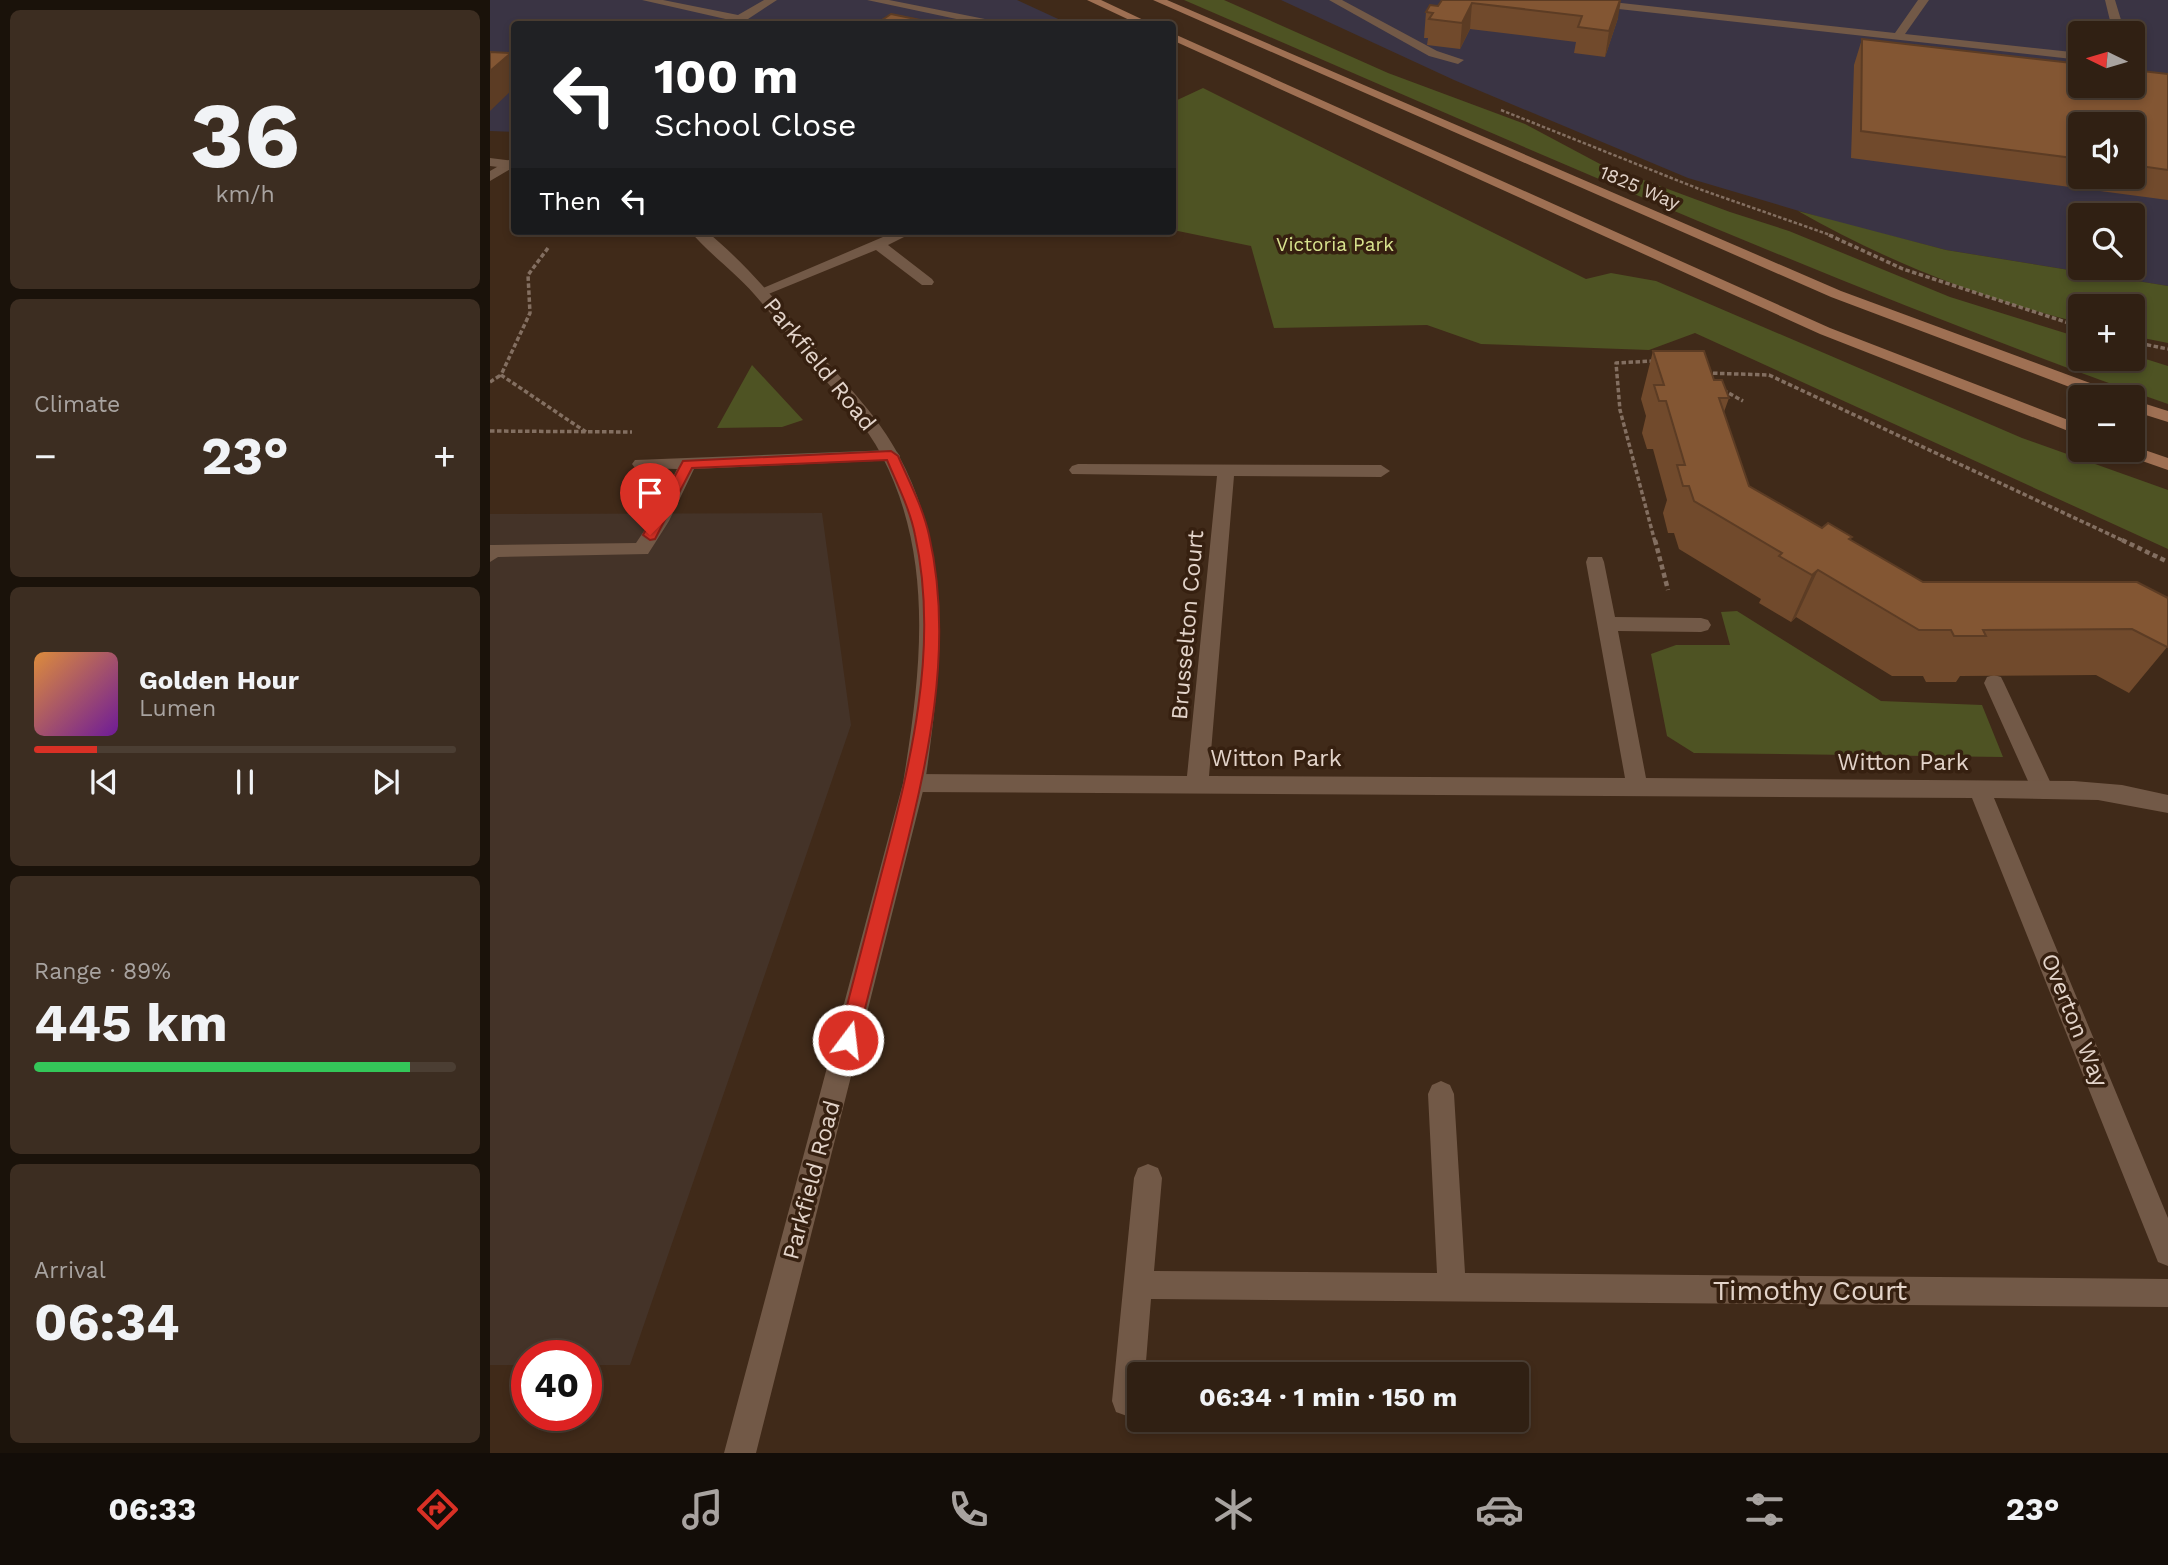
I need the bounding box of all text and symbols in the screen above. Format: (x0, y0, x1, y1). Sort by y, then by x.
north arrow (2068, 21, 2146, 98)
map controls (2068, 21, 2145, 462)
text: 100 m (654, 47, 798, 105)
icon: left (539, 49, 630, 140)
text: 36 (190, 82, 300, 189)
text: School Close (654, 106, 857, 144)
button: sound (2068, 112, 2145, 189)
street label: 1825 Way (1596, 160, 1683, 215)
text: km/h (215, 181, 275, 208)
icon: left (615, 182, 653, 220)
text: Then (539, 186, 601, 216)
button: search (2068, 203, 2145, 280)
park label: Victoria Park (1276, 233, 1394, 256)
street label: Parkfield Road (758, 292, 882, 436)
button: + (2068, 294, 2145, 371)
button: − (2068, 385, 2145, 462)
text: Climate (34, 391, 120, 418)
text: 23° (201, 426, 289, 487)
text: − (34, 434, 57, 478)
text: + (433, 434, 456, 478)
pin (620, 463, 680, 535)
icon: arrive (631, 474, 669, 512)
street label: Brusselton Court (1166, 529, 1209, 721)
text: Golden Hour (139, 665, 299, 695)
text: Lumen (139, 695, 216, 722)
street label: Witton Park (1210, 745, 1342, 772)
street label: Witton Park (1837, 749, 1969, 776)
icon: previous (85, 763, 123, 801)
icon: pause (226, 763, 264, 801)
icon: next (367, 763, 405, 801)
street label: Overton Way (2036, 950, 2114, 1091)
text: Range · 89% (34, 958, 171, 985)
text: 445 km (34, 993, 228, 1054)
position arrow (811, 1003, 885, 1077)
street label: Parkfield Road (777, 1098, 846, 1263)
text: Arrival (34, 1257, 106, 1284)
street label: Timothy Court (1713, 1274, 1908, 1307)
text: 06:34 (34, 1292, 180, 1353)
speed limit sign: 40 (511, 1340, 602, 1431)
text: 06:34 · 1 min · 150 m (1199, 1382, 1457, 1412)
icon: directions (413, 1485, 462, 1534)
icon: music (678, 1485, 727, 1534)
icon: phone (944, 1485, 993, 1534)
icon: climate (1209, 1485, 1258, 1534)
icon: car (1475, 1485, 1524, 1534)
icon: filters (1740, 1485, 1789, 1534)
text: 06:33 (108, 1490, 196, 1528)
text: 23° (2006, 1490, 2060, 1528)

